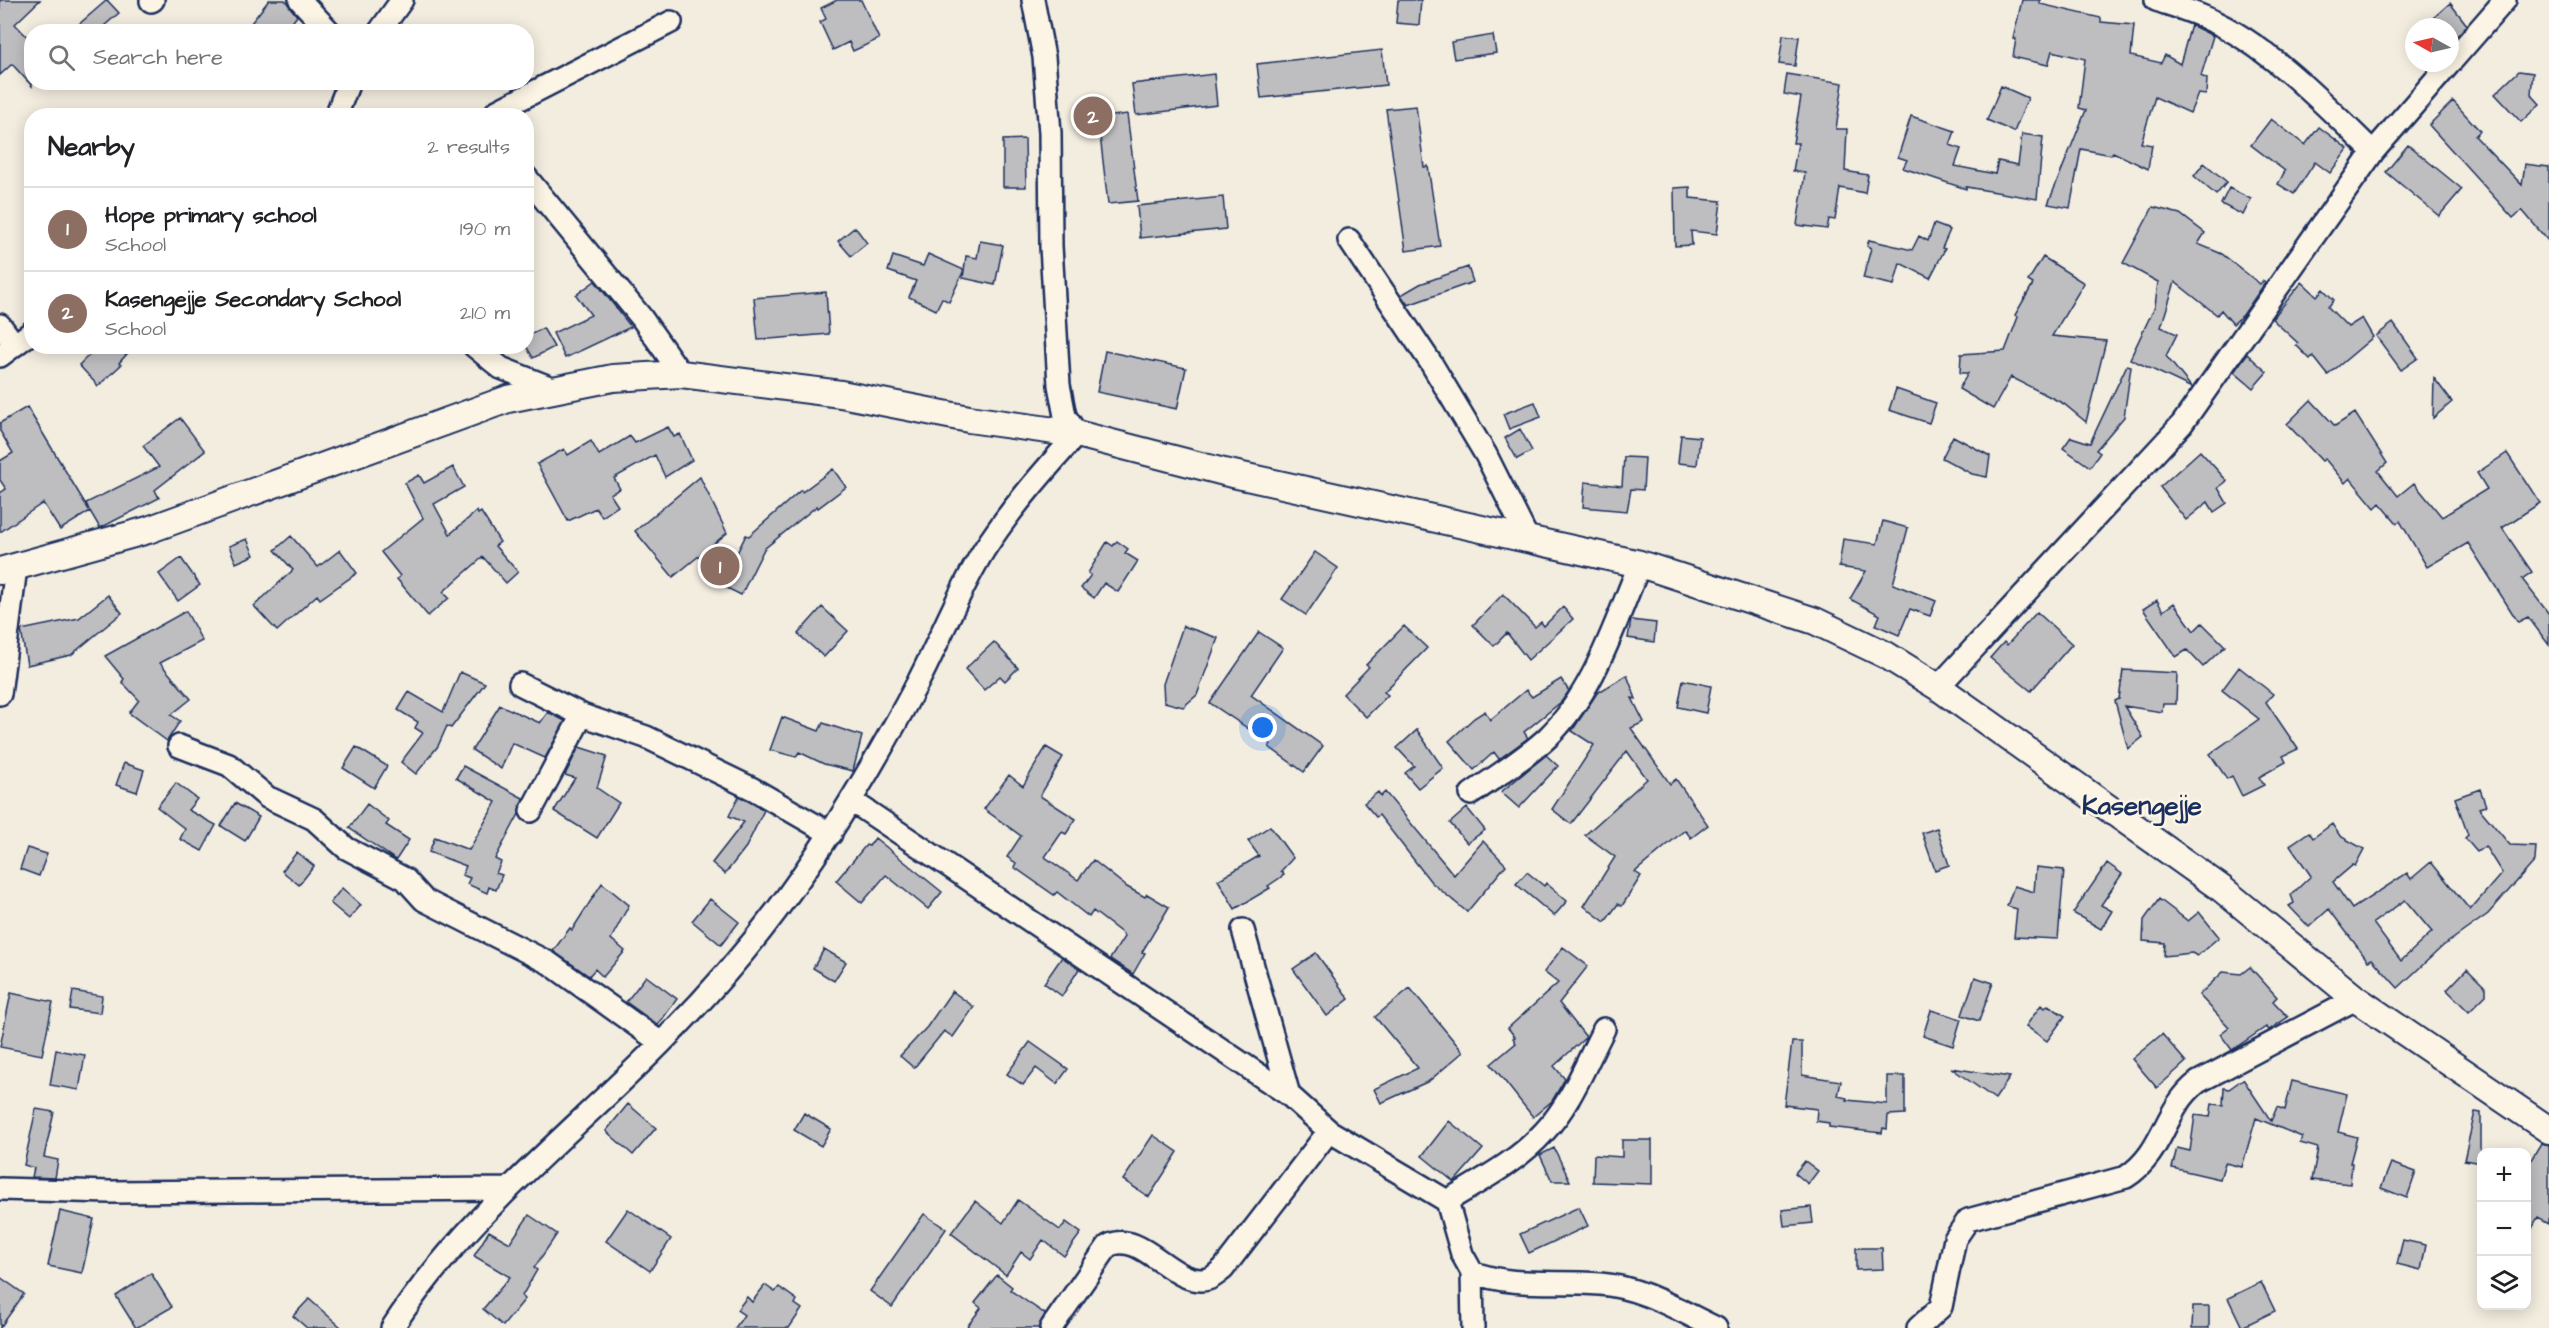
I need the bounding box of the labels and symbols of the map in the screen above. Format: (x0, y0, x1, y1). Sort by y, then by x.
north arrow (2405, 18, 2459, 72)
pin: 2 (1074, 94, 1112, 138)
pin: 1 (700, 544, 740, 588)
your location (1248, 713, 1277, 742)
district label: Kasengejje (2082, 788, 2202, 827)

